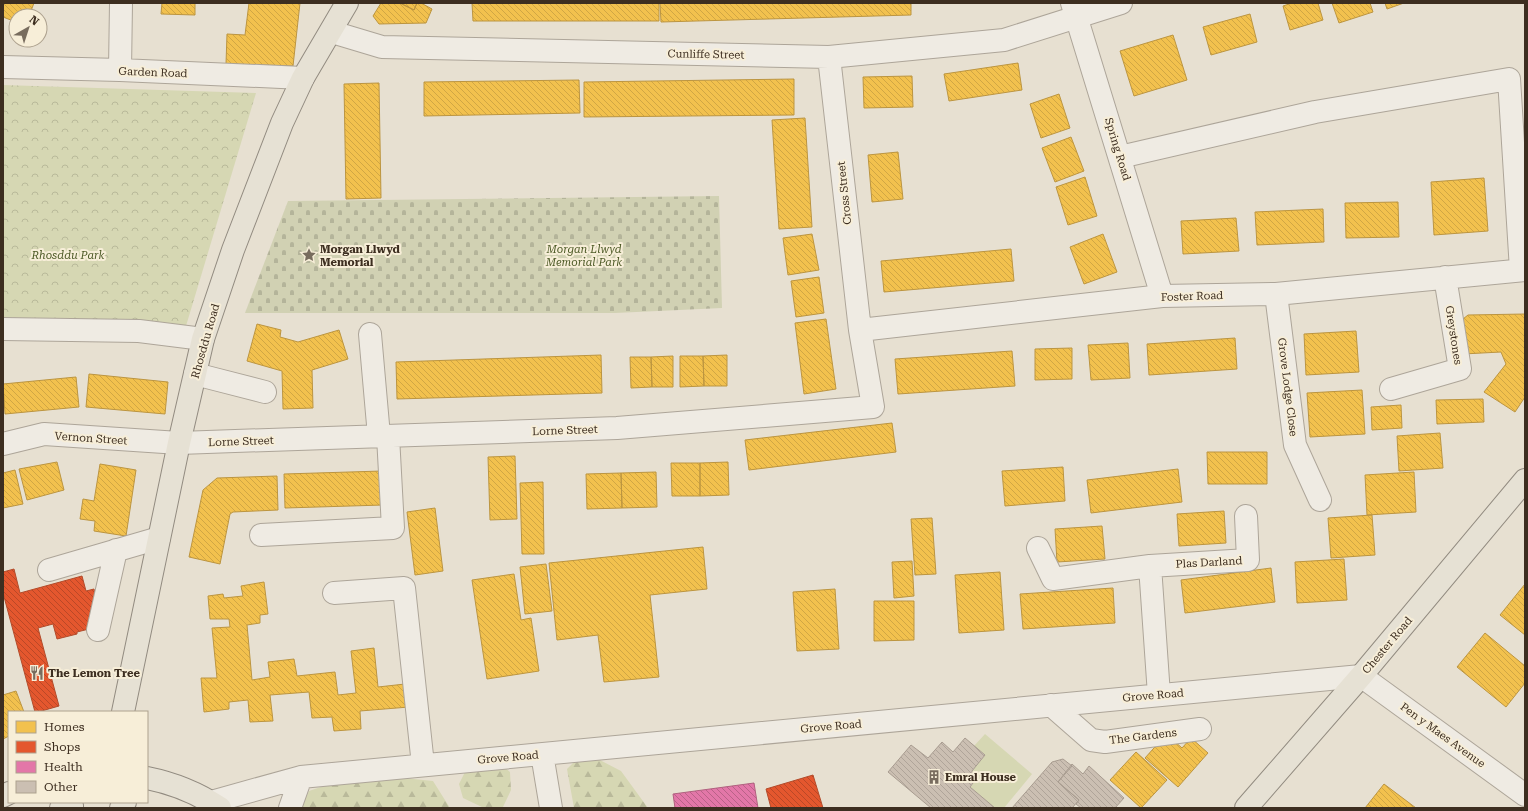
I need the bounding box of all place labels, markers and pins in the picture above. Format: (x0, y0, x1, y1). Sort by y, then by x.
place label: Morgan Llwyd Memorial (320, 243, 401, 269)
place icon: Morgan Llwyd Memorial (301, 247, 317, 263)
restaurant icon: The Lemon Tree (29, 665, 45, 681)
place label: The Lemon Tree (48, 667, 140, 680)
building icon: Emral House (926, 769, 942, 785)
place label: Emral House (945, 771, 1017, 784)

